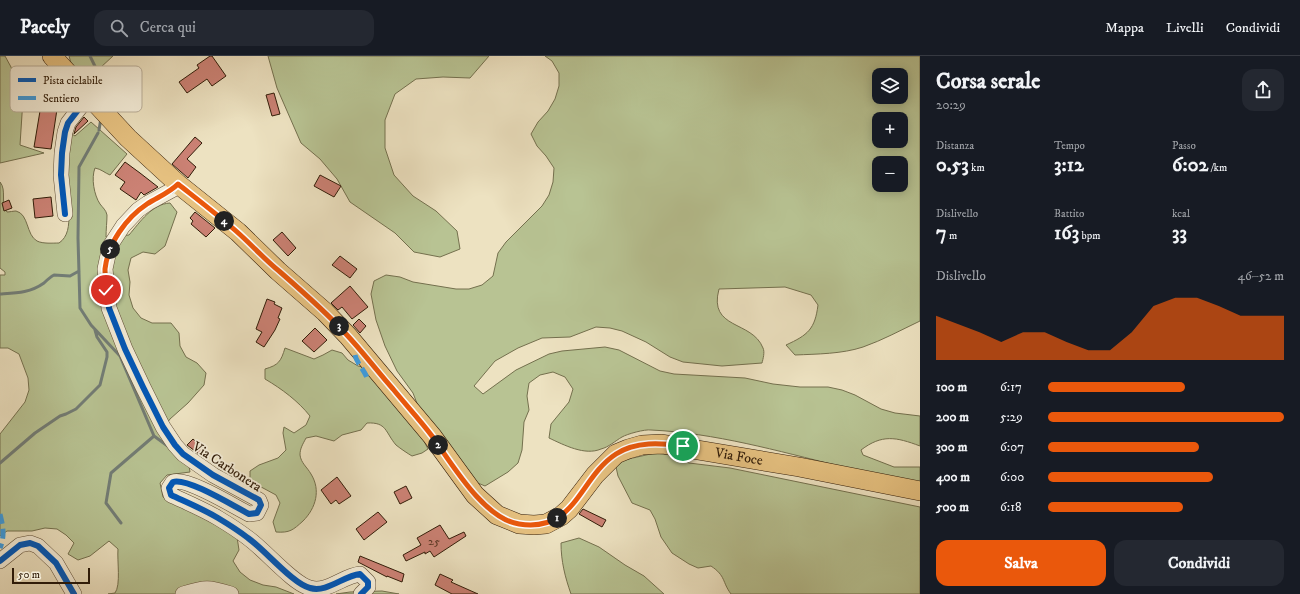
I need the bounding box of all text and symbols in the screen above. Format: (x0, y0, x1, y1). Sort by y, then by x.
search box (94, 10, 374, 46)
text: Pacely (20, 16, 70, 39)
icon: search (108, 17, 130, 39)
text: Cerca qui (140, 18, 196, 37)
text: Mappa (1105, 19, 1144, 37)
text: Livelli (1166, 19, 1204, 37)
text: Condividi (1226, 19, 1280, 37)
legend (10, 66, 142, 112)
map controls (872, 68, 908, 192)
button: layers (872, 68, 908, 104)
text: Corsa serale (936, 68, 1040, 95)
button: share (1242, 69, 1284, 111)
text: Pista ciclabile (43, 74, 103, 88)
text: Sentiero (43, 92, 79, 106)
text: 20:29 (936, 97, 966, 113)
button: + (872, 112, 908, 148)
text: Distanza (936, 139, 974, 153)
text: Tempo (1054, 139, 1085, 153)
text: Passo (1172, 139, 1196, 153)
text: 0.53 (936, 153, 969, 178)
text: 3:12 (1054, 153, 1084, 178)
text: 6:02 (1172, 153, 1208, 178)
button: − (872, 156, 908, 192)
text: km (969, 161, 985, 175)
text: /km (1208, 161, 1227, 175)
text: Dislivello (936, 207, 978, 221)
text: Battito (1054, 207, 1084, 221)
text: kcal (1172, 207, 1190, 221)
pin: 4 (214, 211, 234, 231)
text: 4 (221, 214, 227, 228)
text: 7 (936, 221, 947, 246)
text: 163 (1054, 221, 1079, 246)
text: 33 (1172, 221, 1187, 246)
text: m (947, 229, 957, 243)
text: bpm (1079, 229, 1100, 243)
pin: 5 (100, 239, 120, 259)
text: 5 (107, 242, 113, 256)
text: Dislivello (936, 268, 986, 284)
text: 46–52 m (1238, 268, 1284, 284)
pin (89, 273, 123, 307)
icon: check (95, 279, 117, 301)
pin: 3 (329, 316, 349, 336)
text: 3 (337, 319, 341, 333)
text: 100 m (936, 379, 967, 395)
text: 6:17 (1000, 379, 1022, 395)
text: 200 m (936, 409, 969, 425)
text: 5:29 (1000, 409, 1023, 425)
pin (666, 429, 700, 463)
pin: 2 (428, 435, 448, 455)
icon: arrive (672, 435, 694, 457)
street label: Via Carbonera (188, 437, 265, 496)
text: 2 (435, 438, 441, 452)
text: 300 m (936, 439, 967, 455)
text: 6:07 (1000, 439, 1024, 455)
street label: Via Foce (713, 444, 764, 470)
text: 400 m (936, 469, 970, 485)
text: 6:00 (1000, 469, 1024, 485)
text: 500 m (936, 499, 969, 515)
text: 6:18 (1000, 499, 1021, 515)
pin: 1 (547, 508, 567, 528)
text: 1 (555, 511, 559, 525)
house number: 25 (428, 534, 440, 549)
button: Salva (936, 540, 1106, 586)
button: Condividi (1114, 540, 1284, 586)
scale bar (12, 566, 90, 585)
text: 50 m (18, 568, 40, 582)

